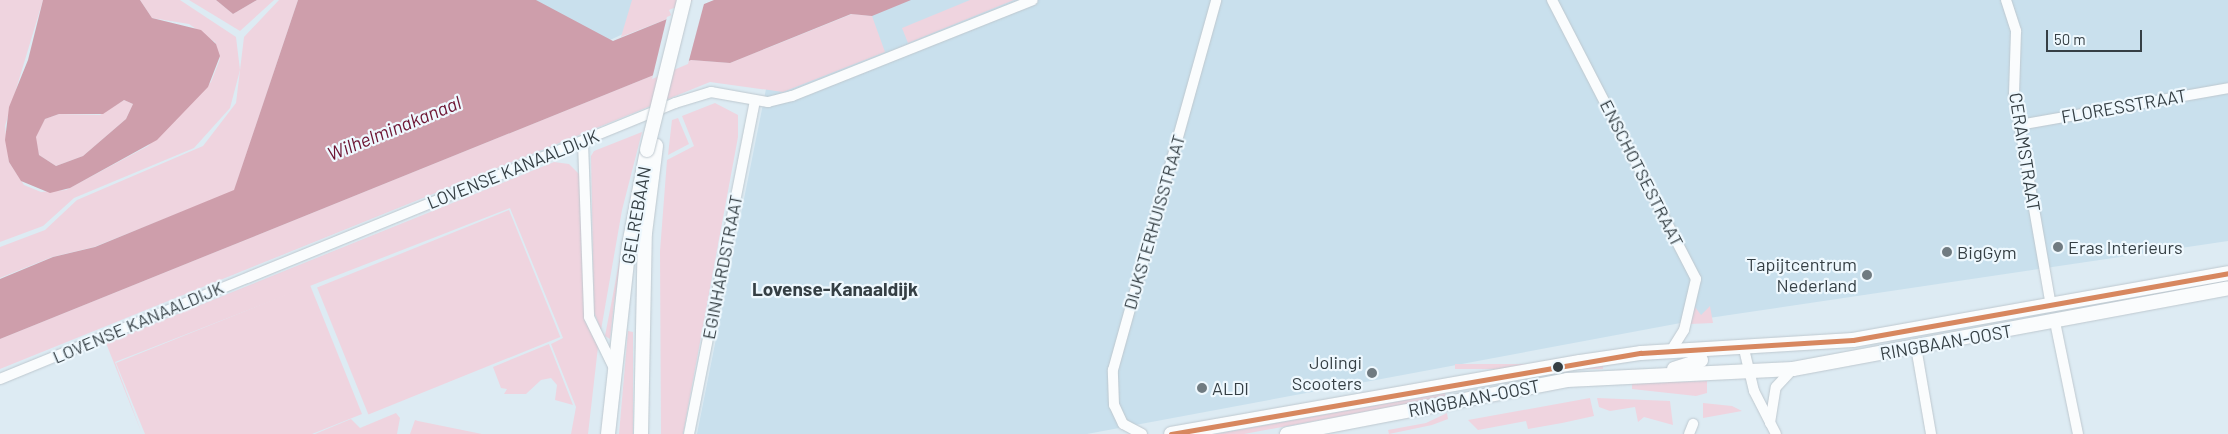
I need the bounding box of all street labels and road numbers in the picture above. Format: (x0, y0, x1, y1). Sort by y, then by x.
street label: FLORESSTRAAT (2060, 84, 2188, 128)
street label: CERAMSTRAAT (2005, 91, 2045, 213)
street label: ENSCHOTSESTRAAT (1596, 96, 1688, 250)
street label: LOVENSE KANAALDIJK (424, 125, 602, 213)
street label: DIJKSTERHUISSTRAAT (1119, 132, 1189, 312)
street label: GELREBAAN (617, 164, 655, 266)
street label: EGINHARDSTRAAT (697, 193, 747, 341)
street label: LOVENSE KANAALDIJK (49, 276, 227, 368)
street label: RINGBAAN-OOST (1878, 320, 2014, 364)
street label: RINGBAAN-OOST (1406, 375, 1542, 421)

